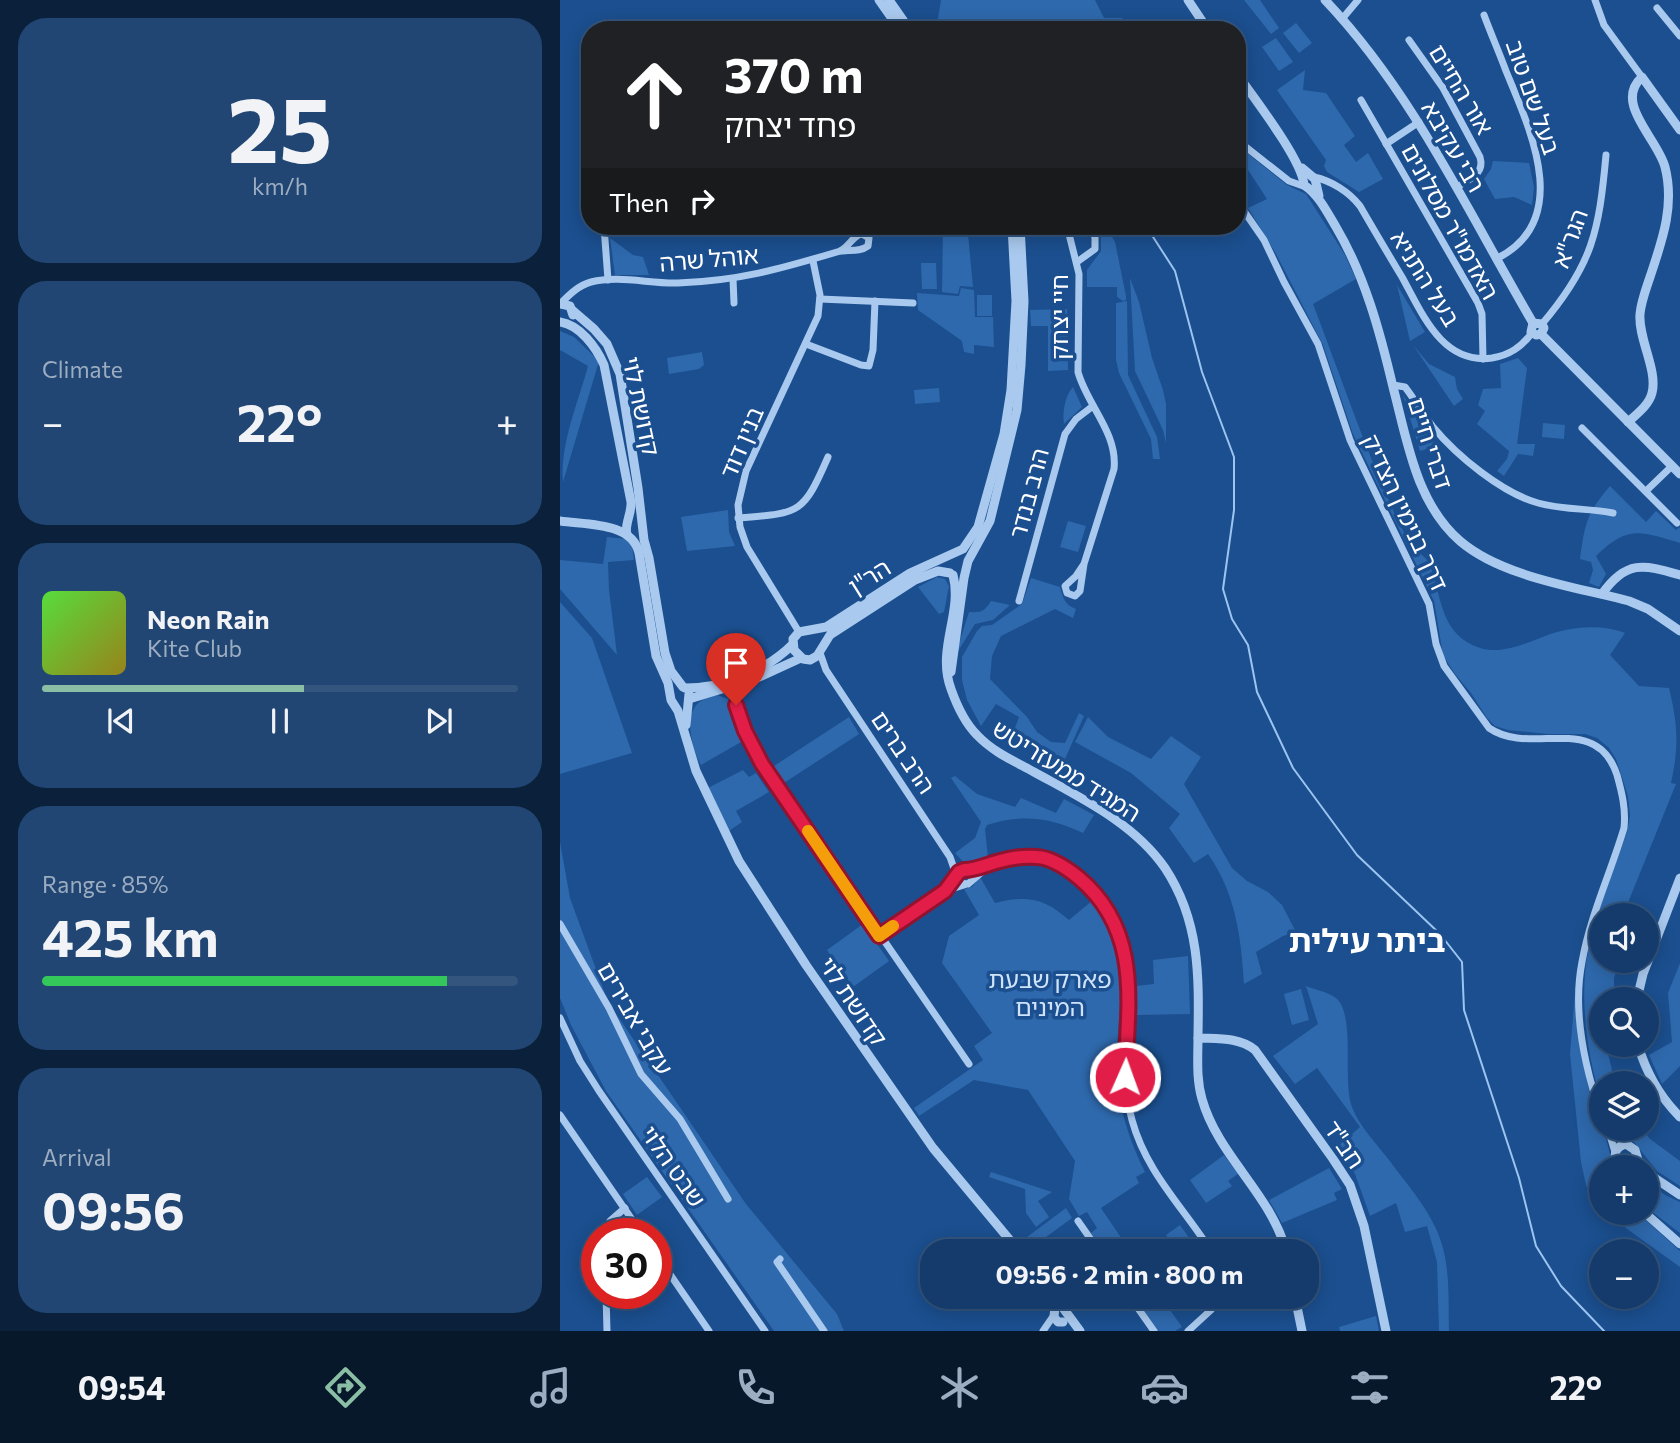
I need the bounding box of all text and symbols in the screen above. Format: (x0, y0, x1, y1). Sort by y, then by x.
street label: בעל שם טוב (1501, 36, 1567, 158)
street label: אור החיים (1424, 39, 1500, 139)
text: 370 m (724, 43, 863, 103)
icon: ahead (609, 49, 700, 140)
text: 25 (228, 70, 332, 182)
street label: רבי עקיבא (1416, 95, 1492, 197)
text: פחד יצחק (724, 104, 856, 144)
street label: האדמו"ר מסלונים (1396, 138, 1506, 304)
text: km/h (252, 172, 308, 200)
icon: right (683, 182, 721, 220)
text: Then (609, 186, 669, 217)
street label: הגר"א (1545, 205, 1593, 271)
street label: בעל התניא (1385, 225, 1467, 331)
street label: אוהל שרה (658, 239, 760, 277)
street label: חיי יצחק (1044, 274, 1073, 360)
street label: קדושת לוי (617, 354, 667, 458)
text: Climate (42, 355, 123, 383)
text: 22° (237, 389, 322, 453)
street label: דברי חיים (1403, 393, 1459, 493)
text: − (42, 398, 64, 445)
text: + (496, 398, 518, 445)
street label: בנין דוד (713, 402, 769, 482)
street label: דרך בנימין הצדיק (1357, 429, 1455, 595)
street label: הרב בנדר (1002, 445, 1054, 541)
street label: הר"ן (842, 552, 896, 600)
text: Neon Rain (147, 603, 270, 634)
pin (706, 633, 766, 705)
text: Kite Club (147, 634, 242, 662)
icon: arrive (717, 644, 755, 682)
icon: previous (102, 702, 140, 740)
icon: pause (261, 702, 299, 740)
icon: next (420, 702, 458, 740)
street label: הרב ברים (866, 705, 942, 799)
street label: המגיד ממעזריטש (988, 713, 1146, 827)
text: Range · 85% (42, 870, 169, 898)
map controls (1589, 903, 1659, 1309)
button: sound (1589, 903, 1659, 973)
text: 425 km (42, 904, 219, 968)
district label: ביתר עילית (1288, 919, 1446, 959)
street label: קדושת לוי (814, 951, 894, 1051)
street label: עקבי אבירים (592, 956, 680, 1080)
park label: פארק שבעת המינים (988, 964, 1112, 1021)
button: search (1589, 987, 1659, 1057)
position arrow (1088, 1040, 1162, 1114)
button: layers (1589, 1071, 1659, 1141)
street label: חב"ד (1319, 1115, 1371, 1173)
street label: שבט הלוי (636, 1120, 712, 1212)
text: Arrival (42, 1143, 112, 1171)
button: + (1589, 1155, 1659, 1225)
text: 09:56 (42, 1177, 185, 1241)
speed limit sign: 30 (581, 1218, 672, 1309)
button: − (1589, 1239, 1659, 1309)
text: 09:56 · 2 min · 800 m (995, 1258, 1244, 1289)
icon: directions (321, 1363, 370, 1412)
icon: music (526, 1363, 575, 1412)
icon: phone (731, 1363, 780, 1412)
icon: climate (935, 1363, 984, 1412)
icon: car (1140, 1363, 1189, 1412)
icon: filters (1345, 1363, 1394, 1412)
text: 09:54 (78, 1367, 166, 1407)
text: 22° (1549, 1367, 1602, 1407)

